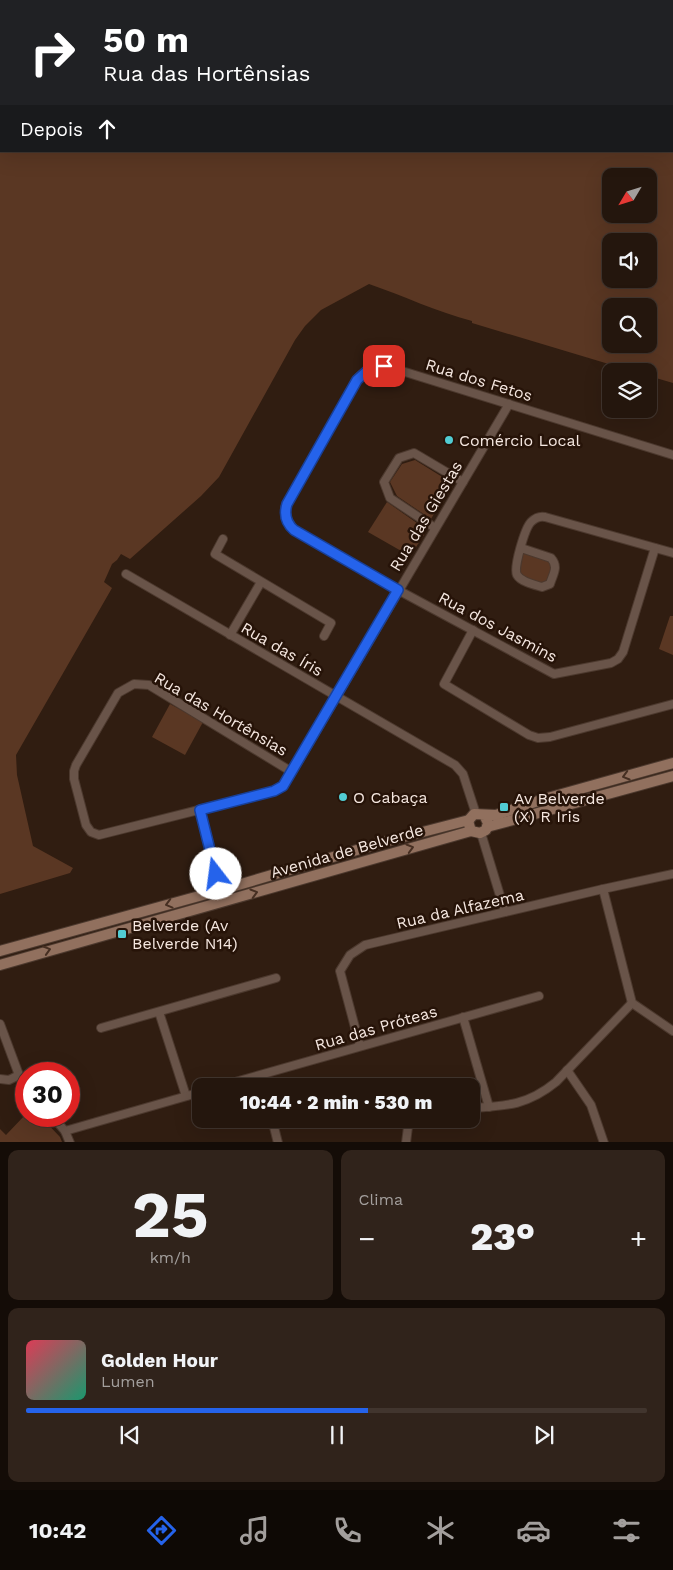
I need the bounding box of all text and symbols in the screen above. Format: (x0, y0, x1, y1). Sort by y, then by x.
text: 50 m (103, 19, 189, 61)
icon: right (20, 20, 85, 85)
text: Rua das Hortênsias (103, 61, 310, 86)
icon: ahead (93, 115, 121, 143)
text: Depois (20, 118, 83, 141)
north arrow (602, 168, 658, 222)
map controls (602, 168, 657, 418)
button: sound (602, 233, 657, 288)
button: search (602, 298, 657, 353)
pin (363, 345, 405, 387)
icon: arrive (370, 352, 398, 380)
street label: Rua dos Fetos (423, 355, 535, 405)
button: layers (602, 363, 657, 418)
place label: Comércio Local (459, 431, 581, 450)
marker: Comércio Local (443, 434, 455, 446)
street label: Rua das Giestas (386, 457, 466, 575)
street label: Rua dos Jasmins (435, 588, 561, 666)
street label: Rua das Íris (238, 618, 326, 680)
street label: Rua das Hortênsias (151, 668, 291, 760)
one-way arrow (623, 770, 631, 780)
place label: O Cabaça (353, 788, 428, 807)
place label: Av Belverde (X) R Iris (514, 789, 605, 826)
marker: O Cabaça (337, 791, 349, 803)
marker: Av Belverde (X) R Iris (498, 801, 510, 813)
street label: Avenida de Belverde (268, 820, 426, 882)
one-way arrow (405, 844, 414, 854)
position arrow (189, 847, 241, 899)
street label: Rua da Alfazema (394, 885, 526, 933)
one-way arrow (249, 888, 257, 898)
one-way arrow (165, 898, 174, 909)
place label: Belverde (Av Belverde N14) (132, 916, 238, 953)
marker: Belverde (Av Belverde N14) (116, 928, 128, 940)
one-way arrow (42, 946, 50, 956)
street label: Rua das Próteas (313, 1001, 439, 1055)
speed limit sign: 30 (15, 1062, 80, 1127)
text: 10:44 · 2 min · 530 m (240, 1091, 432, 1114)
text: 25 (132, 1177, 209, 1253)
text: Clima (359, 1190, 403, 1209)
text: 23° (470, 1215, 535, 1259)
text: − (359, 1222, 375, 1255)
text: + (630, 1222, 647, 1255)
text: km/h (150, 1248, 191, 1267)
text: Golden Hour (101, 1349, 218, 1372)
text: Lumen (101, 1372, 155, 1391)
icon: previous (116, 1421, 144, 1449)
icon: pause (323, 1421, 351, 1449)
icon: next (530, 1421, 558, 1449)
icon: directions (144, 1513, 179, 1548)
icon: music (237, 1513, 272, 1548)
icon: phone (330, 1513, 365, 1548)
icon: climate (423, 1513, 458, 1548)
icon: car (516, 1513, 551, 1548)
icon: filters (609, 1513, 644, 1548)
text: 10:42 (29, 1518, 86, 1543)

